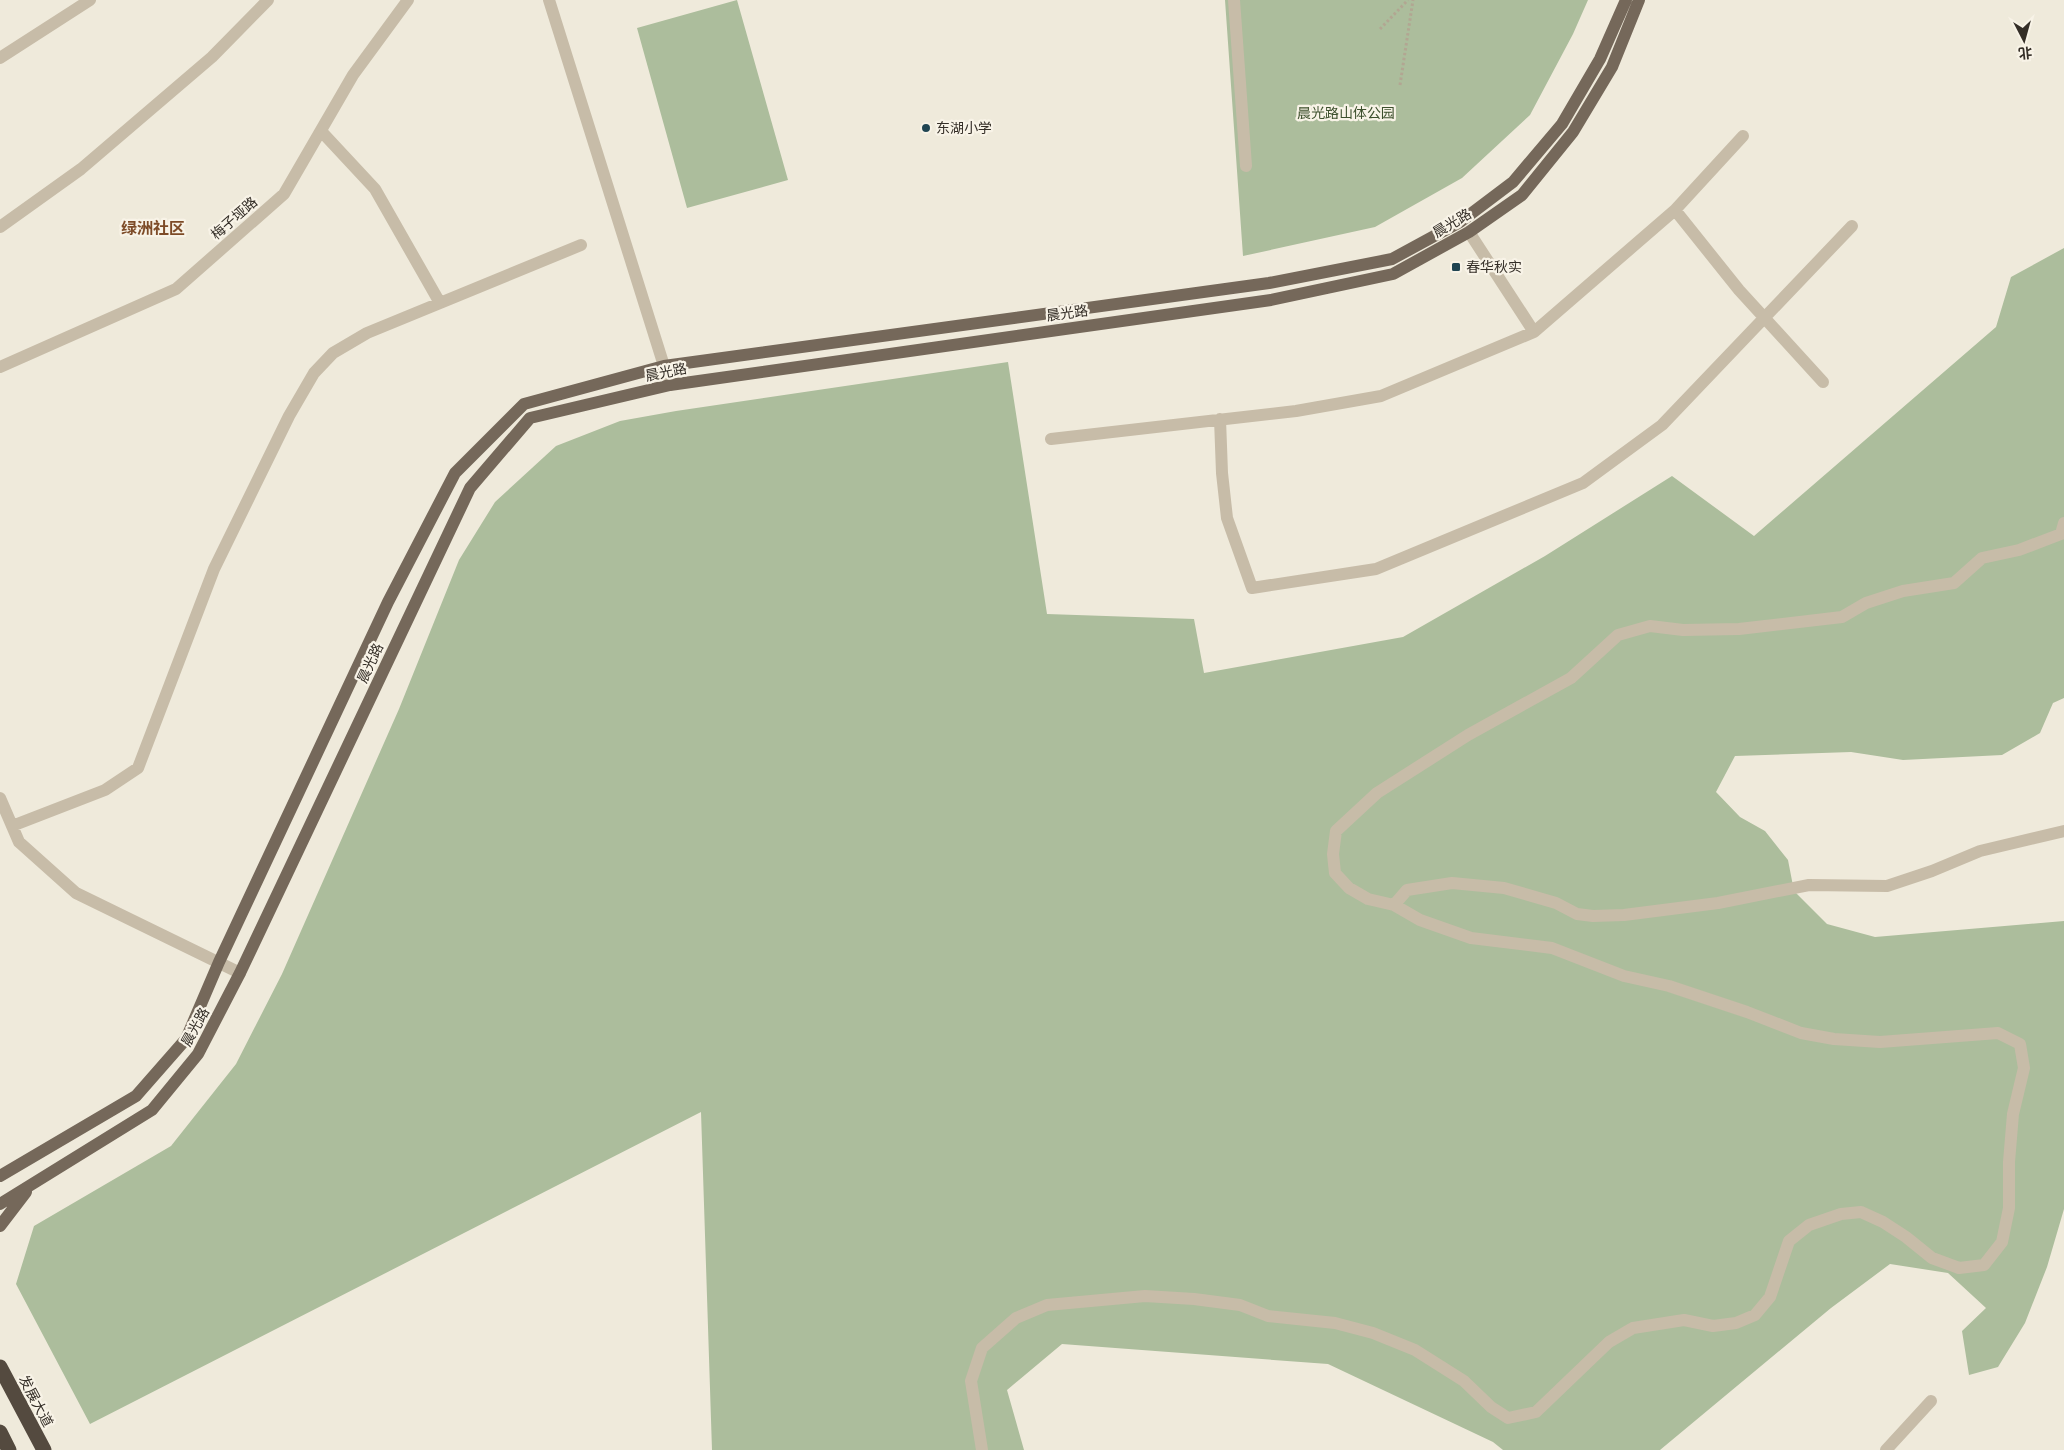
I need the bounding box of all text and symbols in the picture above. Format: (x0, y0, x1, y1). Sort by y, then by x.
north arrow (1999, 15, 2049, 65)
text: 北 (2017, 43, 2033, 64)
park label: 晨光路山体公园 (1297, 103, 1395, 122)
place label: 东湖小学 (936, 118, 992, 137)
marker: 东湖小学 (920, 122, 932, 134)
street label: 梅子垭路 (206, 192, 261, 243)
street label: 晨光路 (1429, 204, 1475, 242)
district label: 绿洲社区 (121, 217, 185, 239)
place label: 春华秋实 (1466, 257, 1522, 276)
marker: 春华秋实 (1450, 261, 1462, 273)
street label: 晨光路 (1045, 300, 1089, 325)
street label: 晨光路 (643, 358, 688, 385)
street label: 晨光路 (352, 640, 387, 686)
street label: 晨光路 (176, 1004, 213, 1050)
street label: 发展大道 (15, 1372, 58, 1430)

